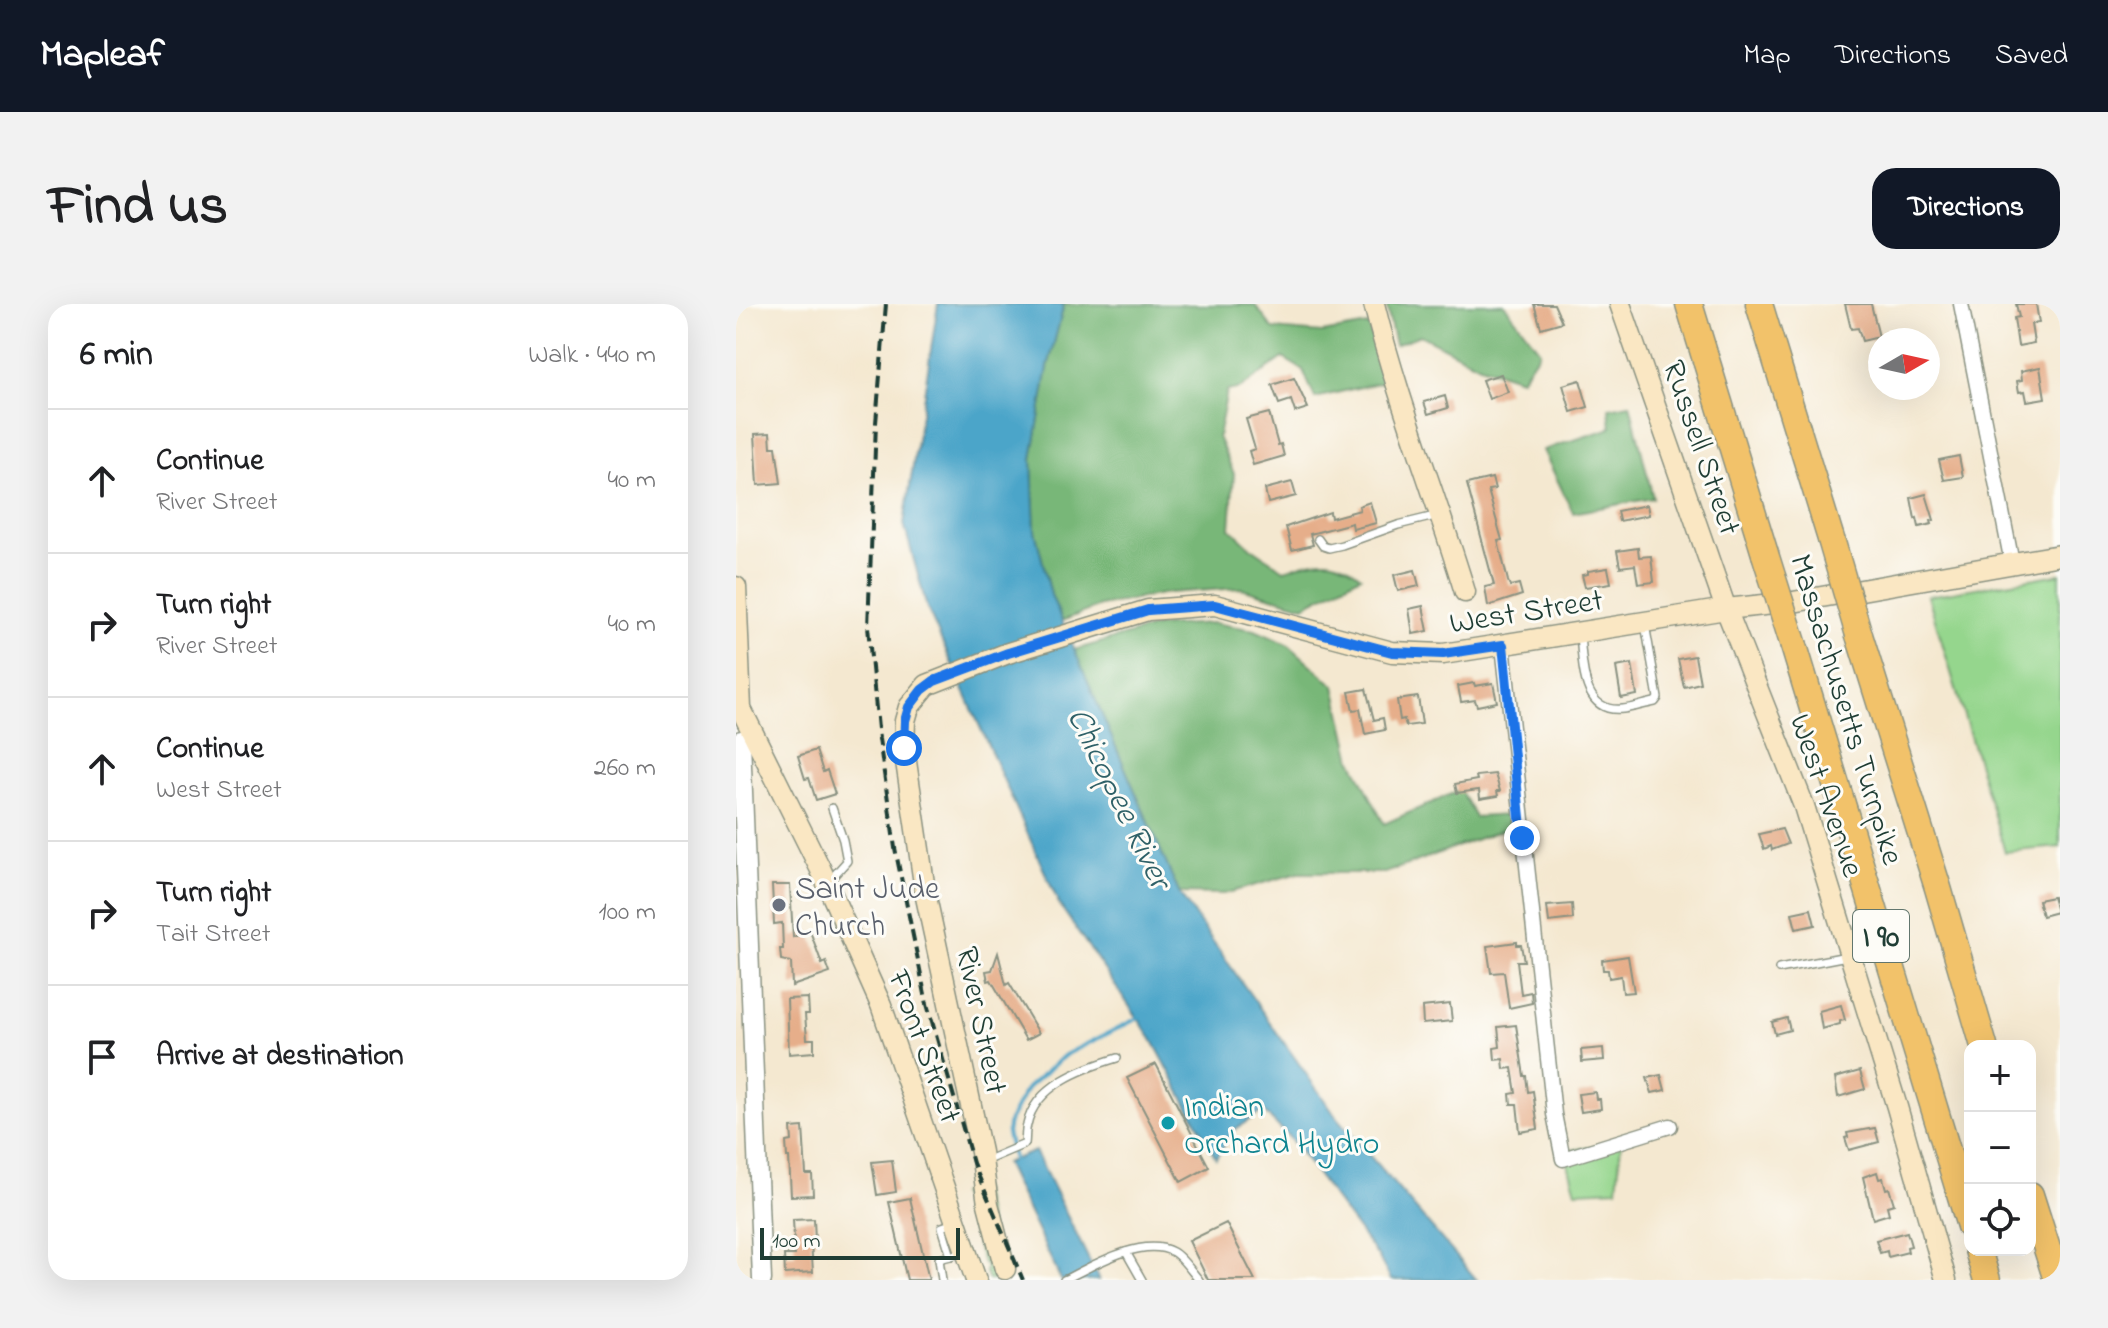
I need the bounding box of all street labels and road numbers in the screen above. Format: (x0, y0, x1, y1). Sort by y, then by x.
street label: Russell Street (1648, 354, 1752, 542)
street label: Massachusetts Turnpike (1775, 549, 1914, 872)
street label: West Street (1446, 578, 1607, 649)
street label: West Avenue (1775, 708, 1875, 885)
road number: I 90 (1853, 910, 1909, 962)
street label: River Street (941, 943, 1018, 1099)
street label: Front Street (873, 963, 972, 1131)

